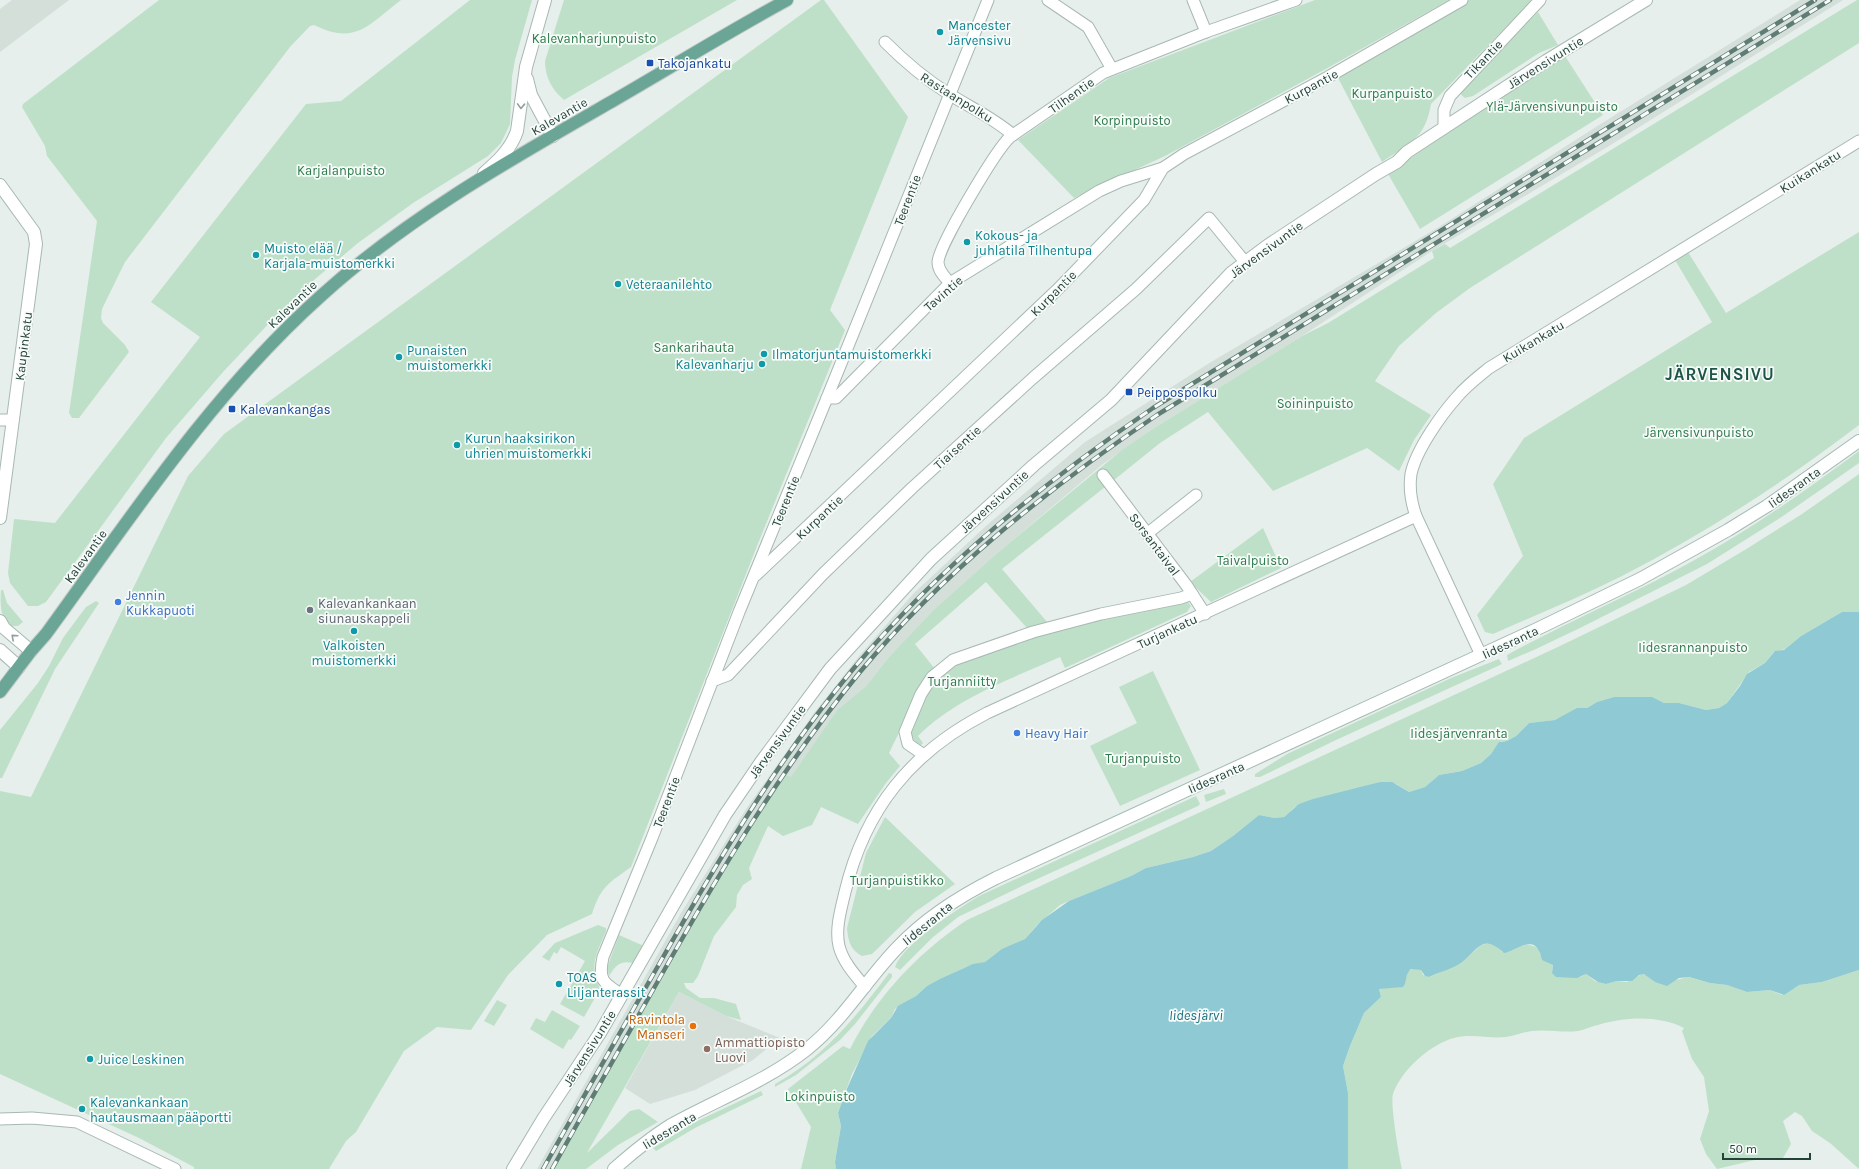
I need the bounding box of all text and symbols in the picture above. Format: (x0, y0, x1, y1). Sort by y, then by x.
place label: Mancester Järvensivu (948, 18, 1011, 48)
marker: Mancester Järvensivu (935, 27, 945, 37)
park label: Kalevanharjunpuisto (532, 31, 656, 46)
street label: Järvensivuntie (1505, 33, 1586, 92)
street label: Tikantie (1461, 37, 1506, 82)
place label: Takojankatu (658, 56, 731, 71)
marker: Takojankatu (645, 58, 655, 68)
street label: Kurpantie (1282, 66, 1341, 107)
street label: Rastaanpolku (918, 69, 996, 126)
street label: Tilhentie (1046, 74, 1097, 116)
park label: Kurpanpuisto (1351, 86, 1433, 101)
street label: Kalevantie (529, 94, 590, 139)
park label: Ylä-Järvensivunpuisto (1486, 99, 1618, 114)
one-way arrow (517, 103, 525, 109)
park label: Korpinpuisto (1093, 113, 1171, 128)
street label: Kuikankatu (1777, 147, 1844, 196)
park label: Karjalanpuisto (297, 163, 385, 178)
street label: Teerentie (891, 172, 924, 228)
street label: Järvensivuntie (1227, 218, 1306, 281)
place label: Kokous- ja juhlatila Tilhentupa (973, 228, 1092, 258)
marker: Kokous- ja juhlatila Tilhentupa (962, 237, 972, 247)
place label: Muisto elää / Karjala-muistomerkki (264, 241, 395, 271)
marker: Muisto elää / Karjala-muistomerkki (251, 250, 261, 260)
street label: Kurpantie (1027, 267, 1080, 319)
street label: Tavintie (921, 272, 966, 314)
street label: Kalevantie (265, 277, 320, 331)
place label: Veteraanilehto (626, 277, 712, 292)
marker: Veteraanilehto (613, 279, 623, 289)
street label: Kaupinkatu (12, 311, 35, 381)
street label: Kuikankatu (1500, 317, 1567, 366)
park label: Sankarihauta (654, 340, 734, 355)
place label: Punaisten muistomerkki (407, 343, 492, 373)
place label: Ilmatorjuntamuistomerkki (772, 347, 932, 362)
marker: Ilmatorjuntamuistomerkki (759, 349, 769, 359)
marker: Punaisten muistomerkki (394, 352, 404, 362)
place label: Kalevanharju (675, 357, 754, 372)
marker: Kalevanharju (757, 359, 767, 369)
district label: JÄRVENSIVU (1665, 364, 1775, 384)
place label: Peippospolku (1137, 385, 1217, 400)
marker: Peippospolku (1124, 387, 1134, 397)
park label: Soininpuisto (1277, 396, 1353, 411)
place label: Kalevankangas (240, 402, 331, 417)
marker: Kalevankangas (227, 404, 237, 414)
street label: Tiaisentie (931, 422, 984, 472)
park label: Järvensivunpuisto (1644, 425, 1754, 440)
place label: Kurun haaksirikon uhrien muistomerkki (465, 431, 592, 461)
marker: Kurun haaksirikon uhrien muistomerkki (452, 440, 462, 450)
street label: Iidesranta (1765, 464, 1823, 511)
street label: Järvensivuntie (957, 467, 1032, 536)
street label: Teerentie (768, 473, 803, 529)
street label: Kurpantie (793, 492, 846, 543)
street label: Sorsantaival (1126, 510, 1183, 579)
street label: Kalevantie (61, 526, 110, 586)
park label: Taivalpuisto (1217, 553, 1289, 568)
place label: Jennin Kukkapuoti (126, 588, 195, 618)
place label: Kalevankankaan siunauskappeli (318, 596, 417, 626)
marker: Jennin Kukkapuoti (113, 597, 123, 607)
marker: Kalevankankaan siunauskappeli (305, 605, 315, 615)
street label: Turjankatu (1135, 611, 1200, 652)
street label: Iidesranta (1480, 623, 1541, 662)
marker: Valkoisten muistomerkki (349, 626, 359, 636)
one-way arrow (11, 635, 19, 642)
place label: Valkoisten muistomerkki (312, 638, 396, 668)
park label: Iidesrannanpuisto (1638, 640, 1748, 655)
park label: Turjanniitty (928, 674, 996, 689)
street label: Järvensivuntie (746, 702, 809, 781)
place label: Heavy Hair (1025, 726, 1088, 741)
park label: Iidesjärvenranta (1410, 726, 1508, 741)
marker: Heavy Hair (1012, 728, 1022, 738)
park label: Turjanpuisto (1105, 751, 1181, 766)
street label: Iidesranta (1186, 758, 1247, 797)
street label: Teerentie (650, 774, 683, 830)
park label: Turjanpuistikko (850, 873, 944, 888)
street label: Iidesranta (899, 899, 956, 948)
place label: TOAS Liljanterassit (567, 970, 646, 1000)
marker: TOAS Liljanterassit (554, 979, 564, 989)
street label: Järvensivuntie (560, 1007, 619, 1089)
water label: Iidesjärvi (1169, 1007, 1223, 1024)
place label: Ravintola Manseri (629, 1012, 685, 1042)
marker: Ravintola Manseri (688, 1021, 698, 1031)
place label: Ammattiopisto Luovi (715, 1035, 805, 1065)
marker: Ammattiopisto Luovi (702, 1044, 712, 1054)
place label: Juice Leskinen (98, 1052, 185, 1067)
marker: Juice Leskinen (85, 1054, 95, 1064)
park label: Lokinpuisto (785, 1089, 855, 1104)
place label: Kalevankankaan hautausmaan pääportti (90, 1095, 232, 1125)
marker: Kalevankankaan hautausmaan pääportti (77, 1104, 87, 1114)
street label: Iidesranta (639, 1108, 699, 1152)
scale bar (1723, 1135, 1810, 1161)
text: 50 m (1729, 1142, 1757, 1156)

